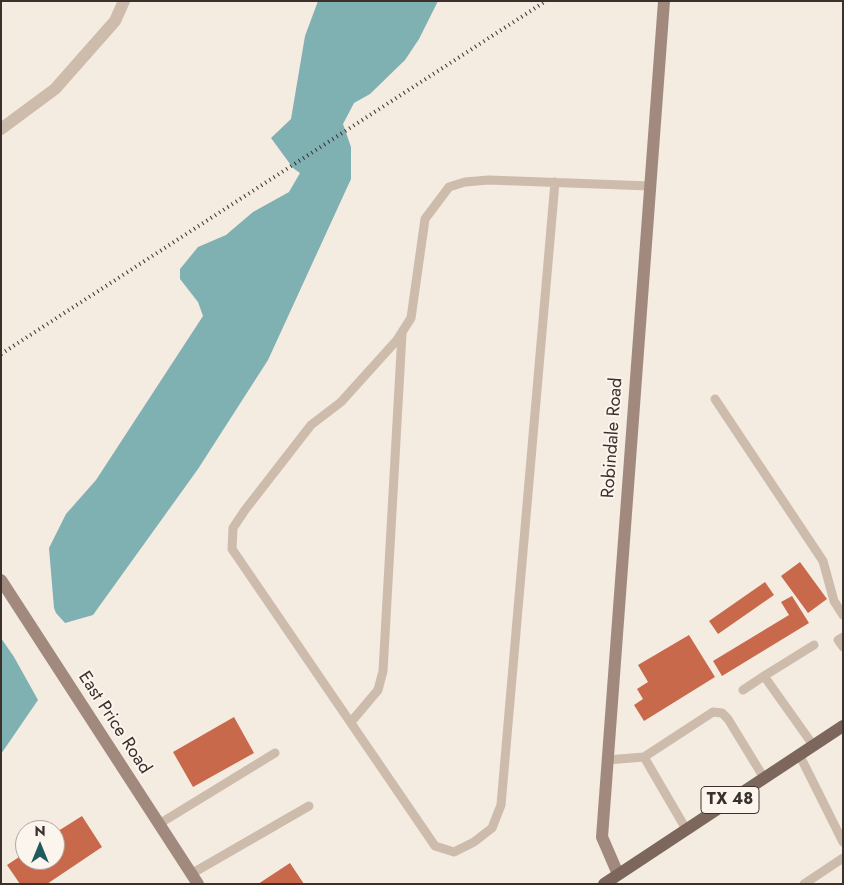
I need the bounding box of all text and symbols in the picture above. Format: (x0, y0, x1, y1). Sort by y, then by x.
street label: Robindale Road (598, 377, 628, 499)
street label: East Price Road (73, 668, 155, 778)
road number: TX 48 (701, 786, 759, 814)
north arrow (15, 820, 65, 870)
text: N (34, 821, 46, 841)

